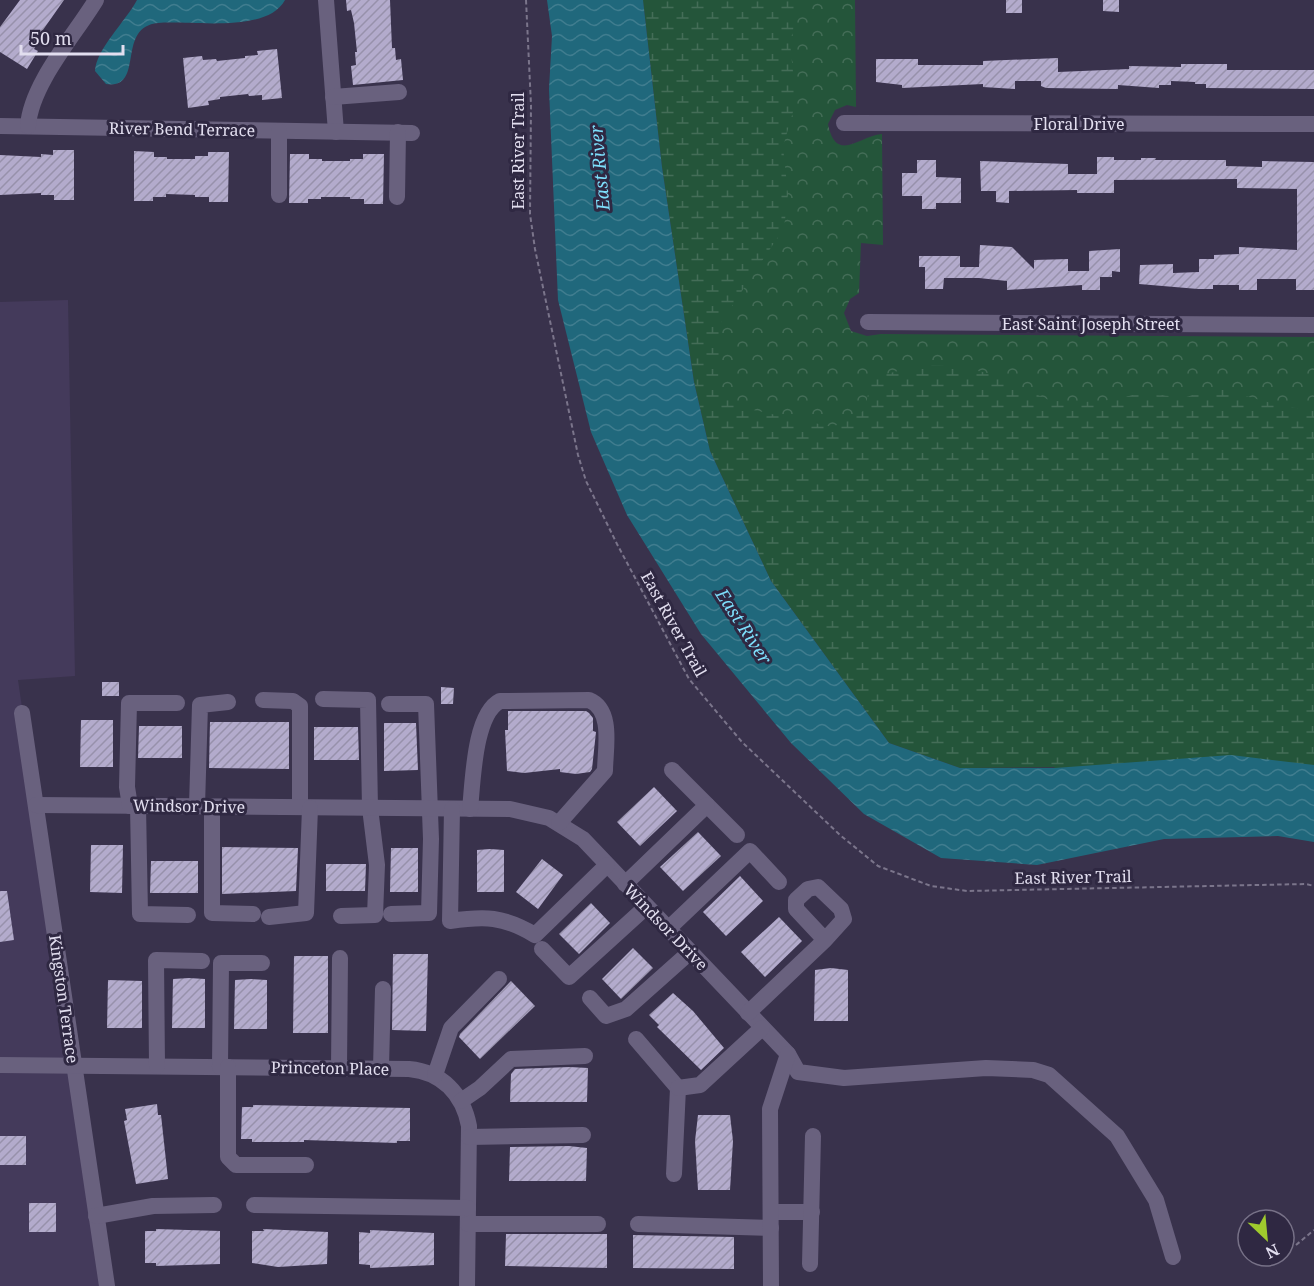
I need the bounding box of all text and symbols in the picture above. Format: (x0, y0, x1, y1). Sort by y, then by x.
scale bar (21, 18, 123, 56)
text: 50 m (30, 26, 72, 50)
street label: East River Trail (507, 92, 529, 210)
street label: Floral Drive (1033, 113, 1125, 135)
street label: River Bend Terrace (109, 117, 255, 141)
water label: East River (583, 124, 615, 213)
street label: East Saint Joseph Street (1002, 313, 1181, 335)
street label: East River Trail (636, 567, 712, 681)
water label: East River (710, 583, 778, 669)
street label: Windsor Drive (133, 794, 245, 818)
street label: East River Trail (1014, 865, 1132, 889)
street label: Windsor Drive (619, 879, 713, 975)
street label: Kingston Terrace (44, 933, 84, 1065)
street label: Princeton Place (271, 1056, 389, 1080)
north arrow (1236, 1208, 1296, 1268)
text: N (1262, 1239, 1283, 1264)

